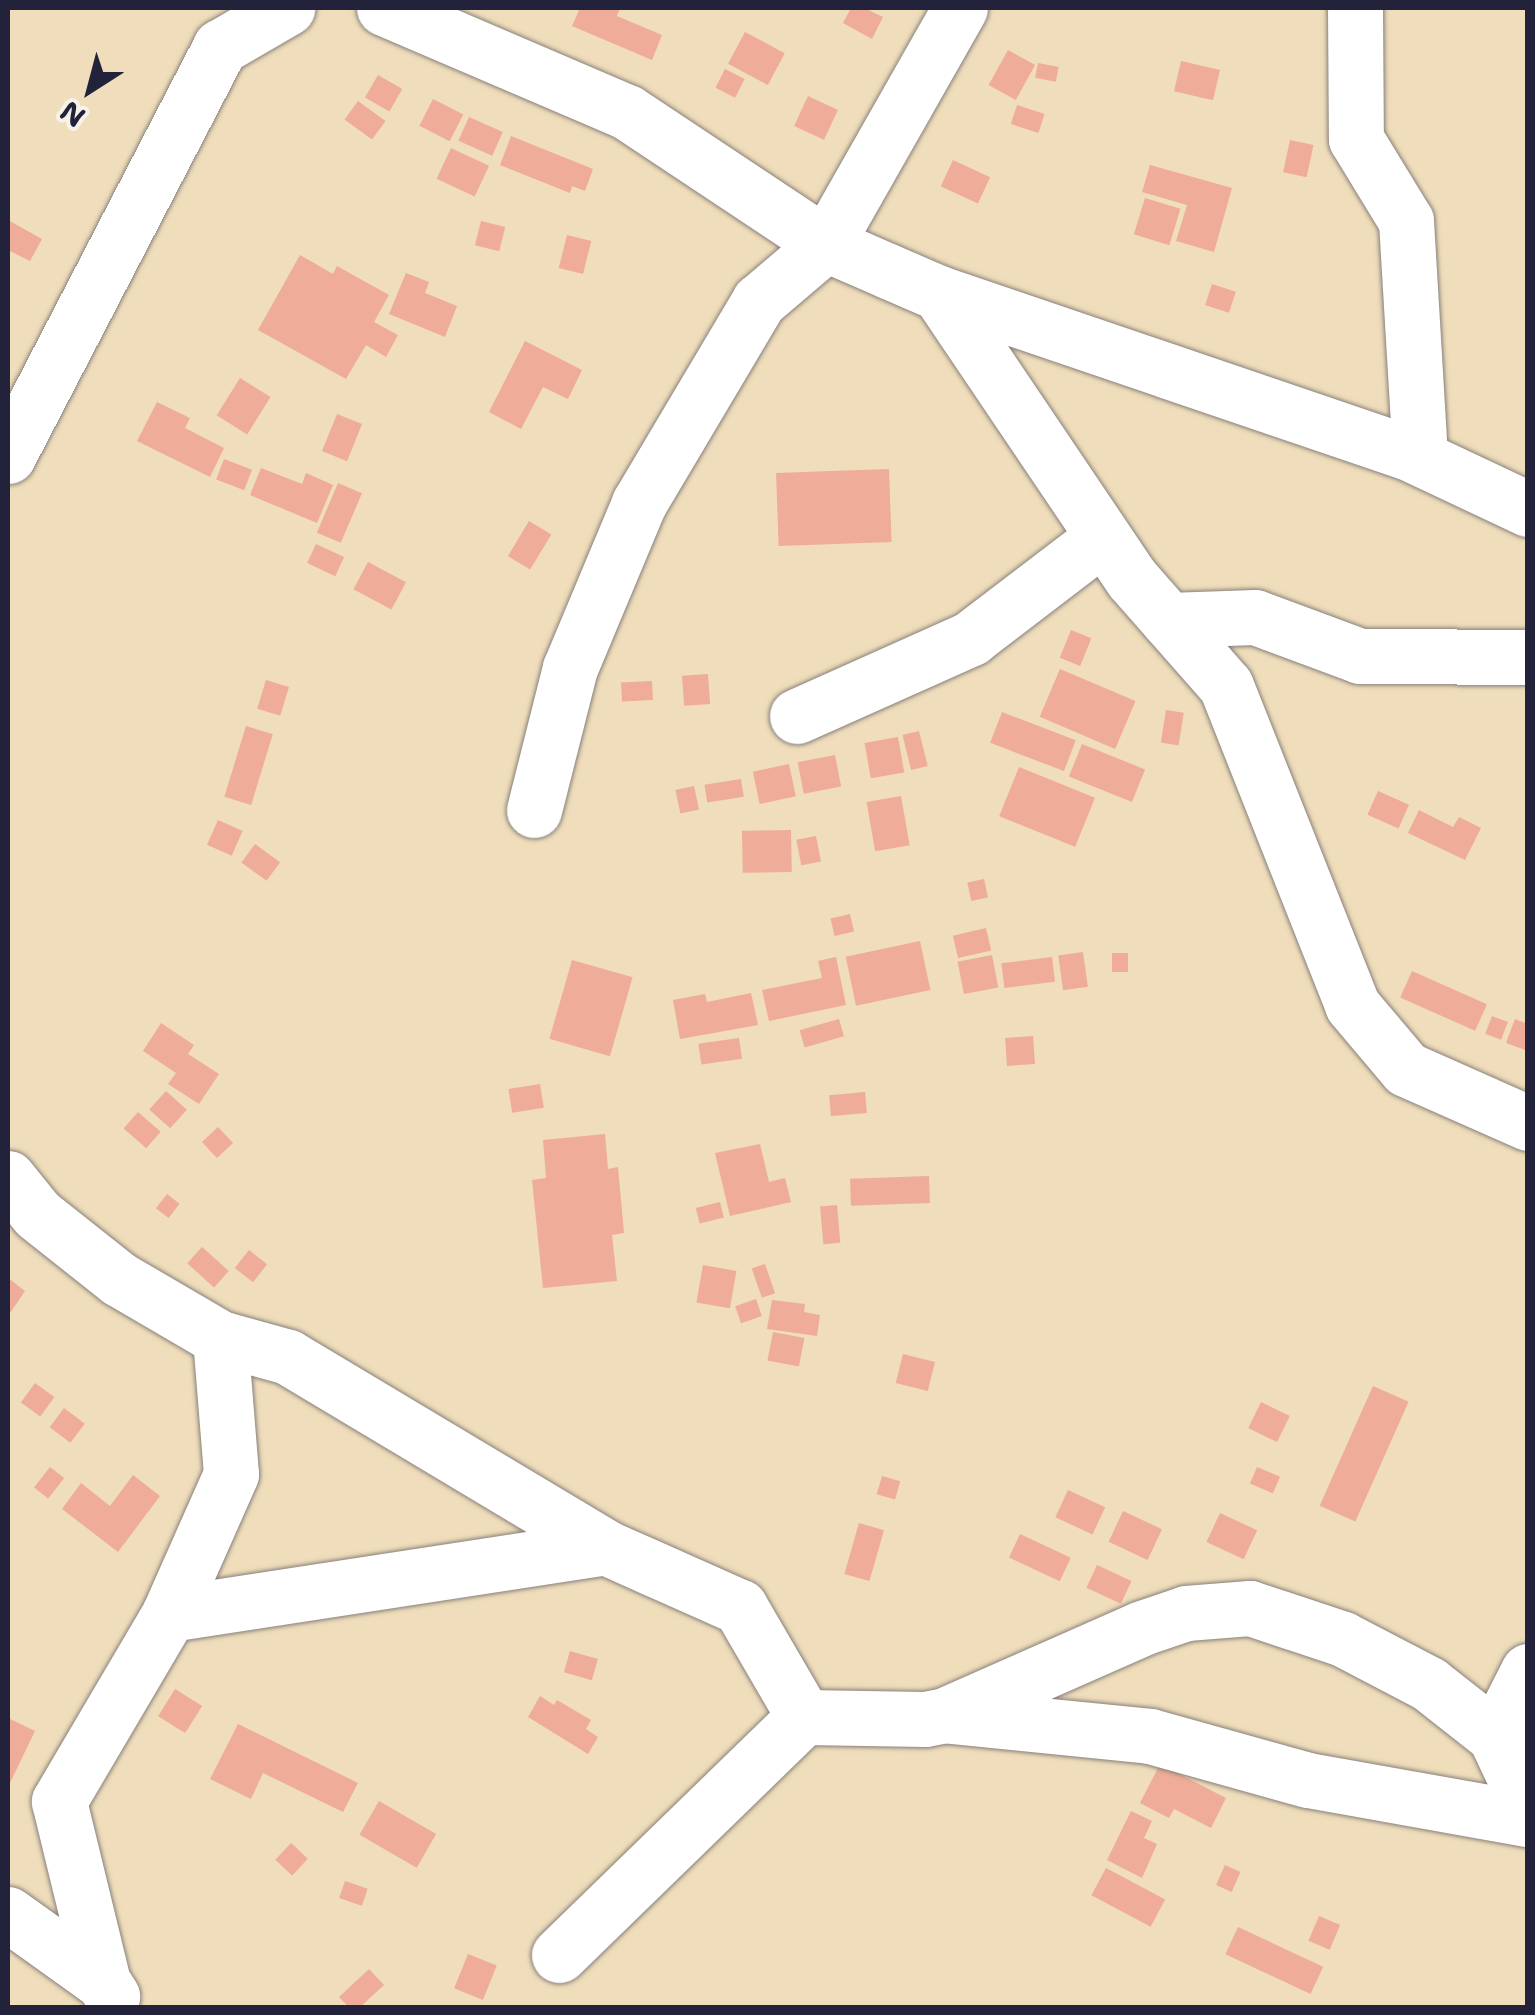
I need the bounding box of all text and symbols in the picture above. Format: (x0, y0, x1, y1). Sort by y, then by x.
north arrow (40, 40, 140, 140)
text: N (52, 92, 93, 136)

